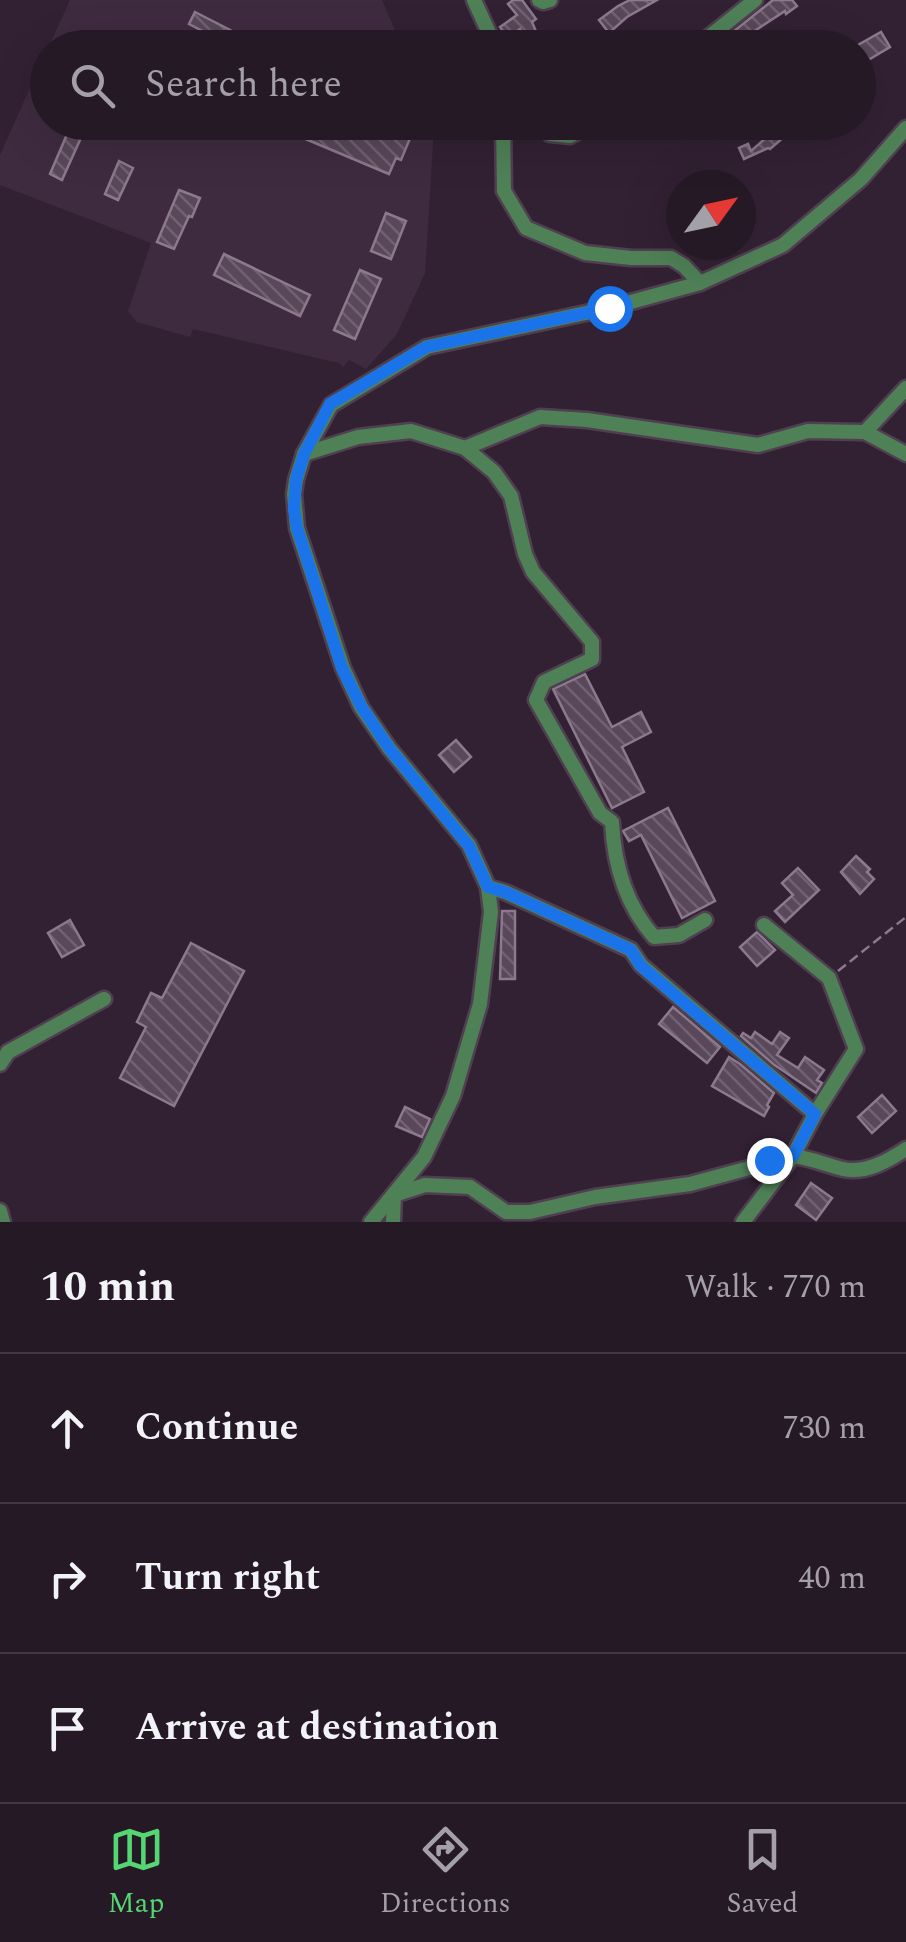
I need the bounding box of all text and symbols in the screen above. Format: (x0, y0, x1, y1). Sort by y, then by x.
search box (30, 30, 876, 140)
text: Search here (145, 56, 342, 114)
icon: search (65, 58, 120, 113)
north arrow (666, 170, 756, 260)
route start (587, 286, 633, 332)
route end (747, 1138, 793, 1184)
text: 10 min (40, 1256, 175, 1319)
text: Walk · 770 m (685, 1263, 866, 1312)
text: Continue (135, 1399, 298, 1457)
icon: ahead (40, 1401, 95, 1456)
text: 730 m (782, 1404, 866, 1453)
text: Turn right (135, 1549, 320, 1607)
icon: right (40, 1551, 95, 1606)
text: 40 m (798, 1554, 866, 1603)
text: Arrive at destination (135, 1699, 499, 1757)
icon: arrive (40, 1701, 95, 1756)
tab: Map (108, 1822, 164, 1925)
tab: Directions (380, 1822, 511, 1925)
tab: Saved (726, 1822, 798, 1925)

